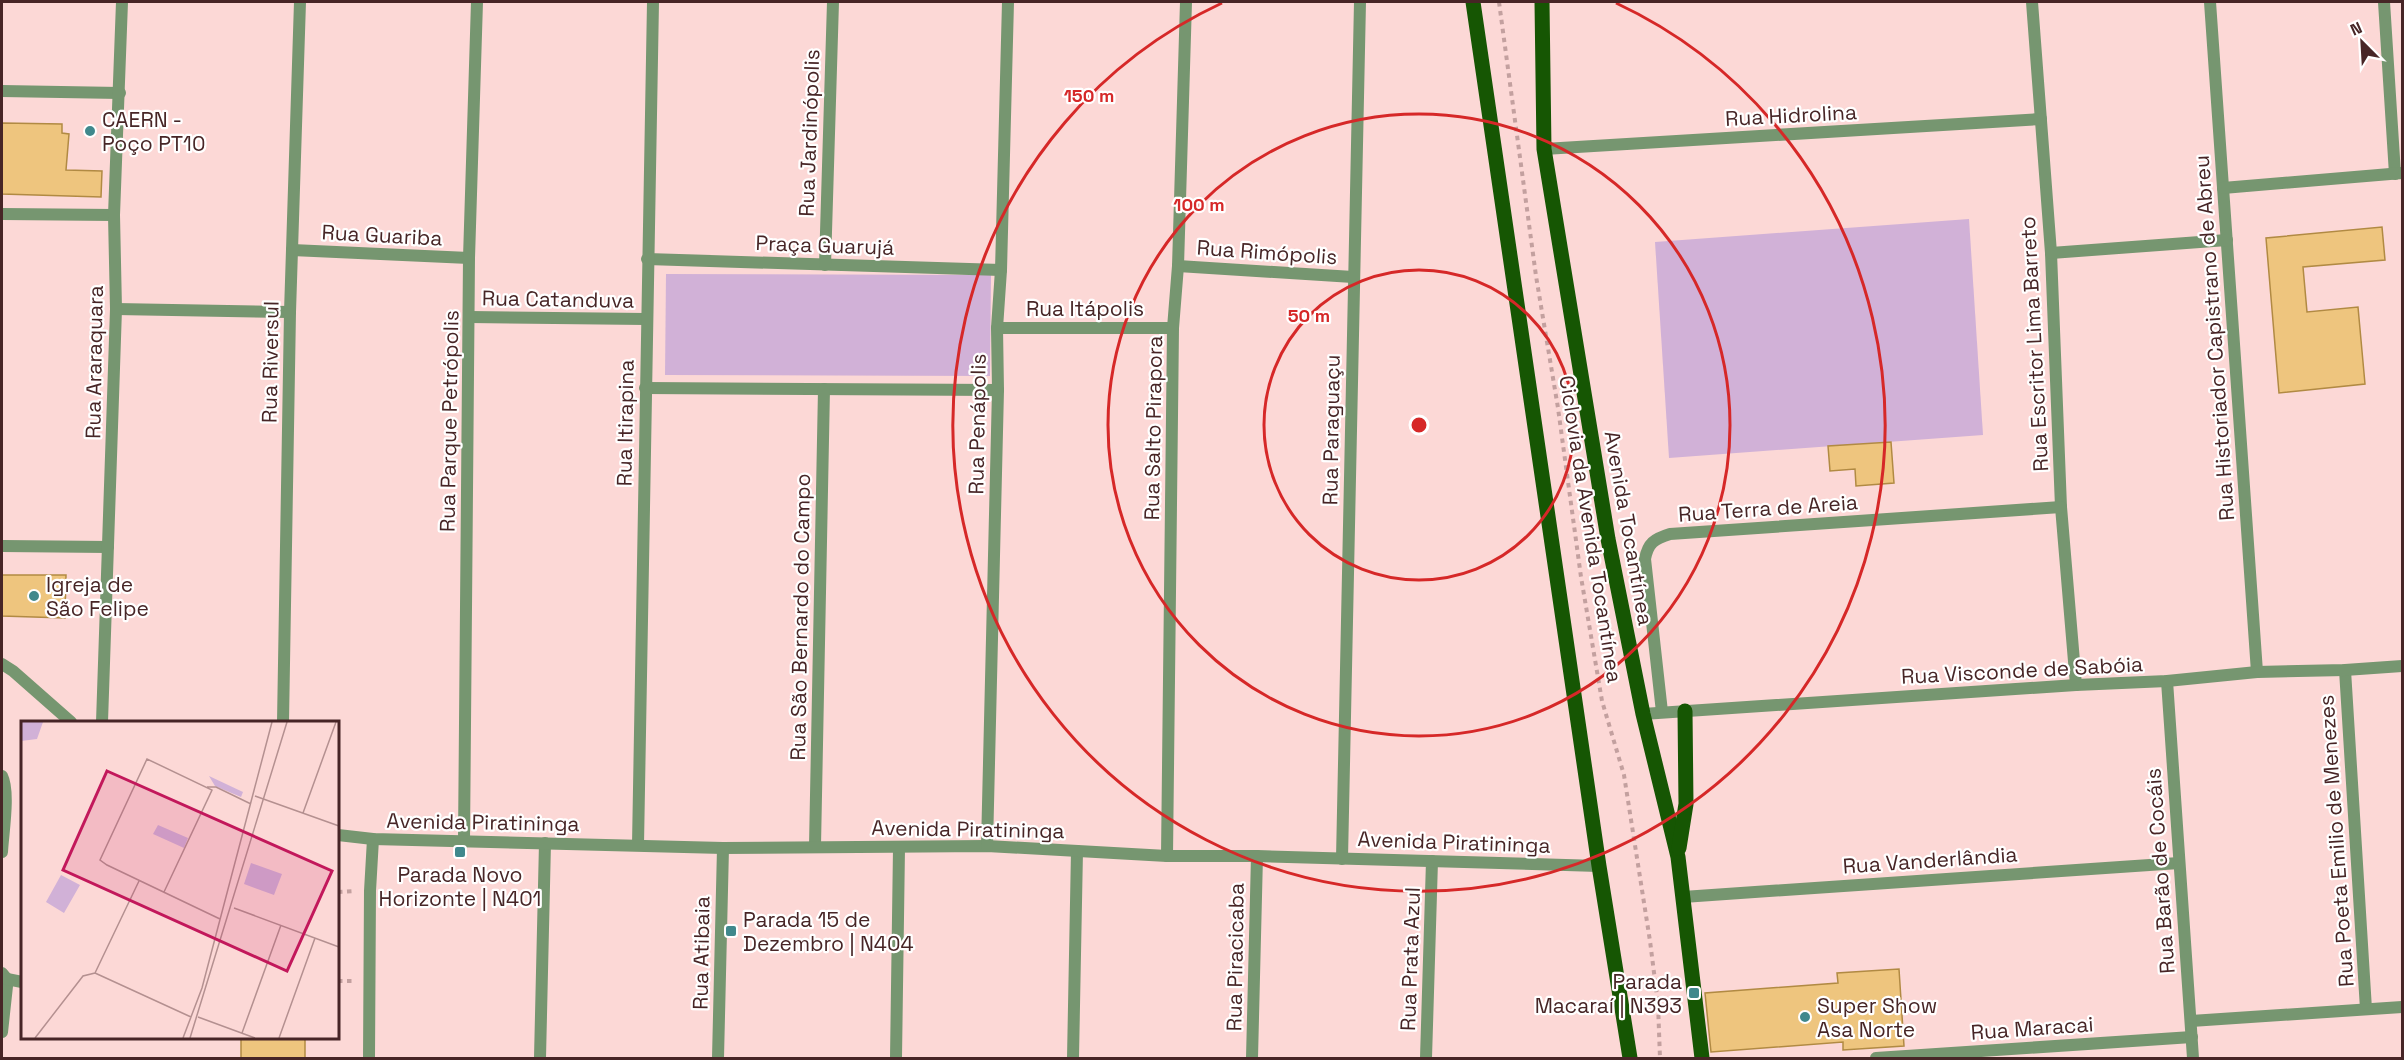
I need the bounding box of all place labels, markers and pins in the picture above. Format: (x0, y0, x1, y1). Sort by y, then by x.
place label: CAERN - Poço PT10 (102, 106, 205, 157)
marker: CAERN - Poço PT10 (83, 124, 97, 138)
centre of rings (1409, 415, 1429, 435)
place label: Igreja de São Felipe (46, 571, 149, 622)
marker: Igreja de São Felipe (27, 589, 41, 603)
marker: Parada Novo Horizonte | N401 (453, 845, 467, 859)
place label: Parada Novo Horizonte | N401 (379, 861, 541, 912)
place label: Parada 15 de Dezembro | N404 (743, 906, 914, 957)
marker: Parada 15 de Dezembro | N404 (724, 924, 738, 938)
place label: Parada Macaraí | N393 (1535, 968, 1682, 1019)
marker: Parada Macaraí | N393 (1687, 986, 1701, 1000)
place label: Super Show Asa Norte (1817, 992, 1937, 1043)
marker: Super Show Asa Norte (1798, 1010, 1812, 1024)

